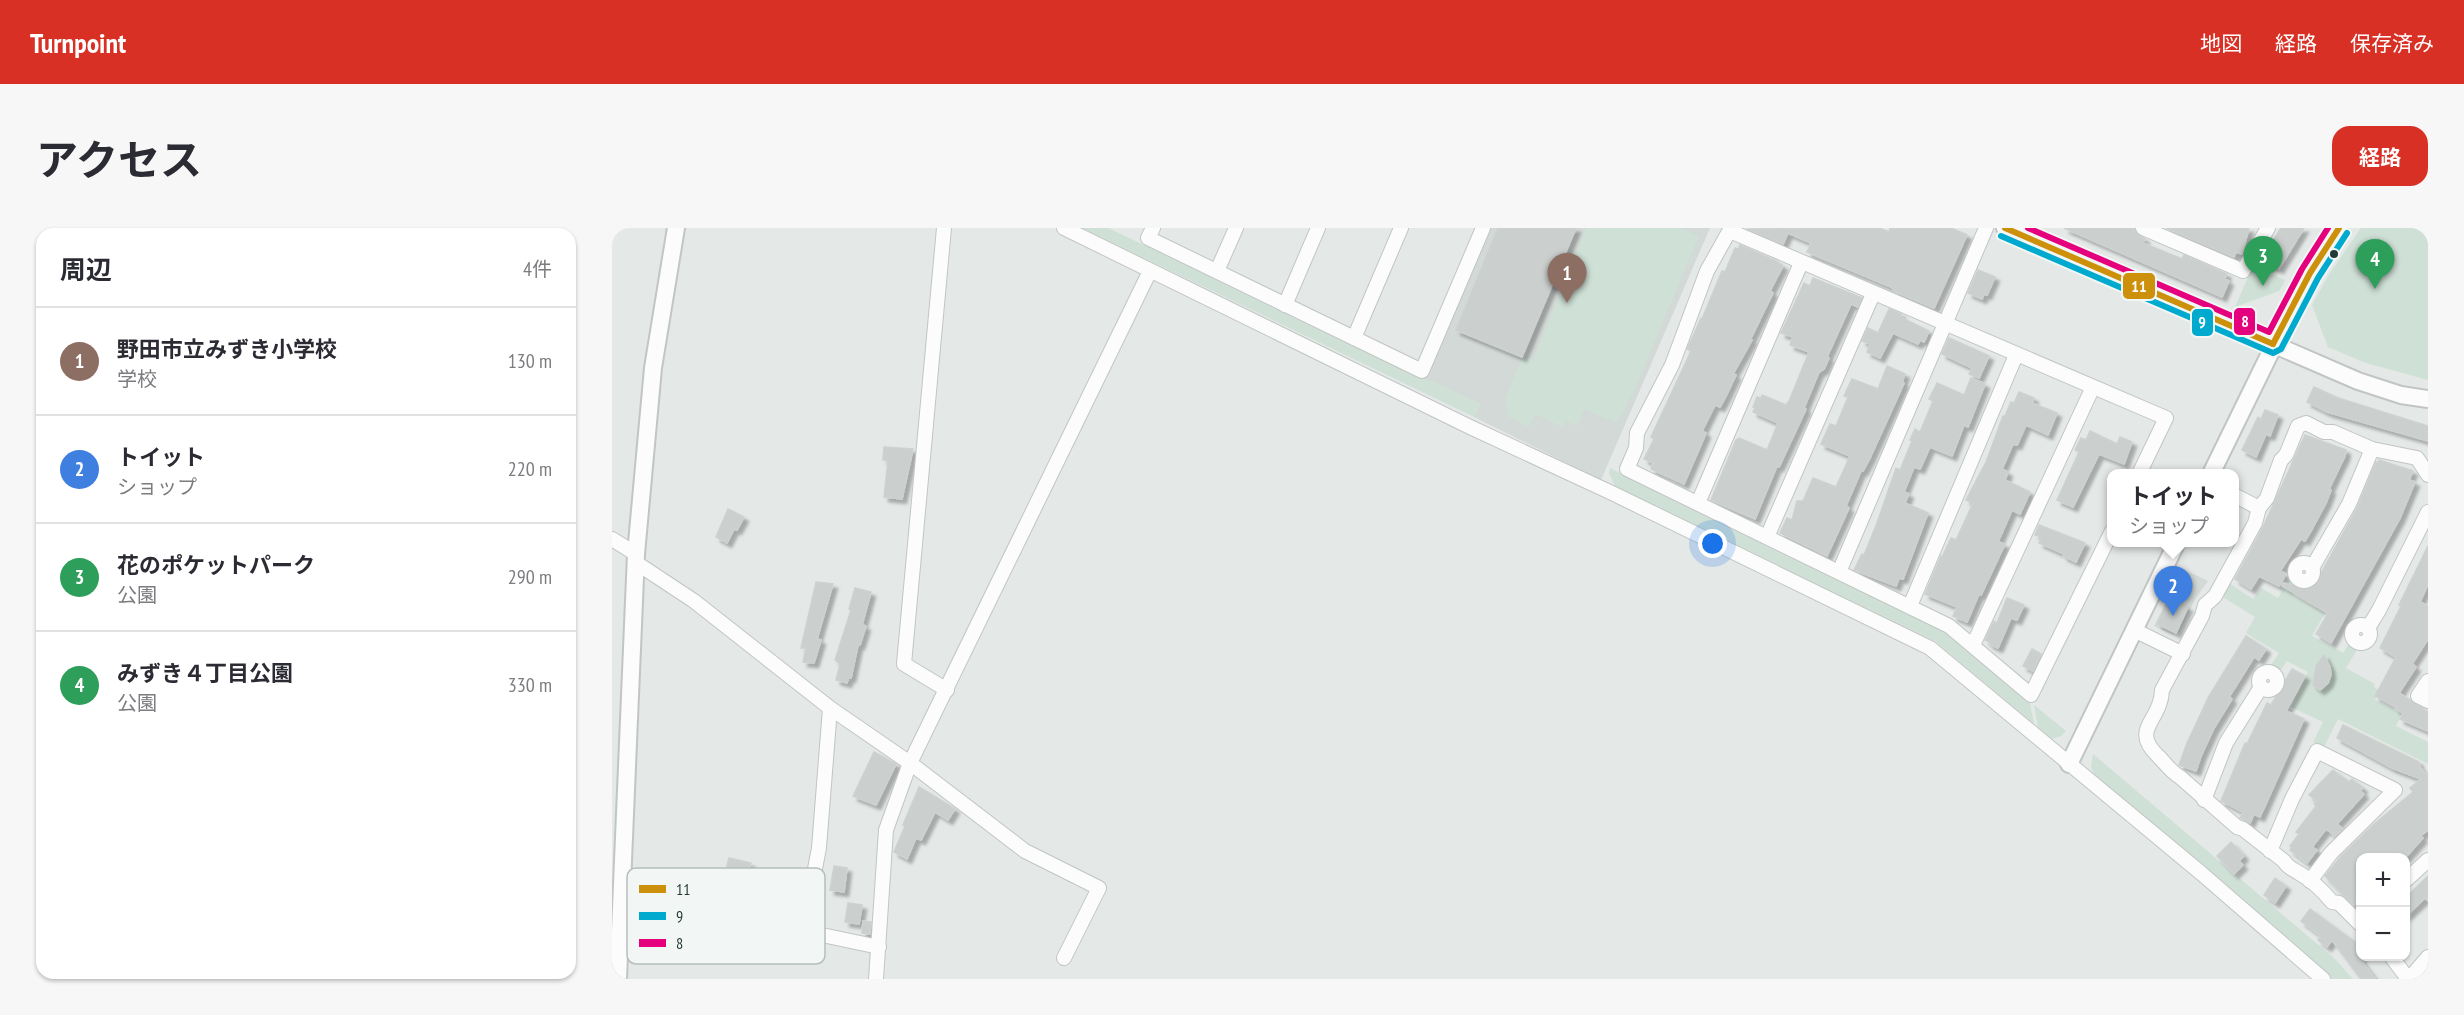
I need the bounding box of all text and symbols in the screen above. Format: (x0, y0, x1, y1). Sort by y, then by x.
text: Turnpoint (30, 24, 126, 61)
text: 地図 (2200, 30, 2242, 57)
text: 経路 (2275, 30, 2317, 57)
text: 保存済み (2350, 30, 2434, 57)
button: 経路 (2332, 126, 2428, 186)
text: アクセス (36, 132, 202, 187)
pin: 3 (2244, 236, 2282, 286)
pin: 4 (2356, 239, 2394, 289)
unlabelled marker (2328, 248, 2340, 260)
text: 周辺 (60, 253, 112, 286)
pin: 1 (1548, 254, 1586, 303)
text: 4件 (523, 256, 552, 282)
line badge: 11 (2122, 272, 2156, 300)
text: 11 (2131, 276, 2147, 296)
line badge: 8 (2233, 307, 2256, 336)
line badge: 9 (2191, 308, 2214, 337)
text: 8 (2241, 311, 2249, 331)
text: 9 (2198, 312, 2206, 332)
text: 野田市立みずき小学校 (117, 335, 337, 363)
text: 1 (75, 348, 84, 374)
text: 130 m (508, 348, 552, 374)
text: 学校 (117, 366, 157, 392)
text: トイット (117, 443, 205, 471)
text: 2 (75, 456, 84, 482)
text: 220 m (508, 456, 552, 482)
popup (2107, 469, 2239, 547)
text: ショップ (117, 474, 197, 500)
text: トイット (2129, 482, 2217, 510)
text: ショップ (2129, 513, 2209, 539)
your location (1698, 529, 1727, 558)
text: 花のポケットパーク (117, 551, 315, 579)
text: 3 (75, 564, 84, 590)
text: 290 m (508, 564, 552, 590)
pin: 2 (2154, 566, 2192, 616)
text: 公園 (117, 582, 157, 608)
text: みずき４丁目公園 (117, 659, 293, 687)
text: 4 (75, 672, 84, 698)
text: 330 m (508, 672, 552, 698)
text: 公園 (117, 690, 157, 716)
map controls (2356, 853, 2410, 961)
button: + (2356, 853, 2410, 907)
legend (627, 868, 825, 964)
text: 11 (676, 879, 690, 899)
text: 9 (676, 906, 683, 926)
button: − (2356, 907, 2410, 961)
text: 8 (676, 933, 683, 953)

